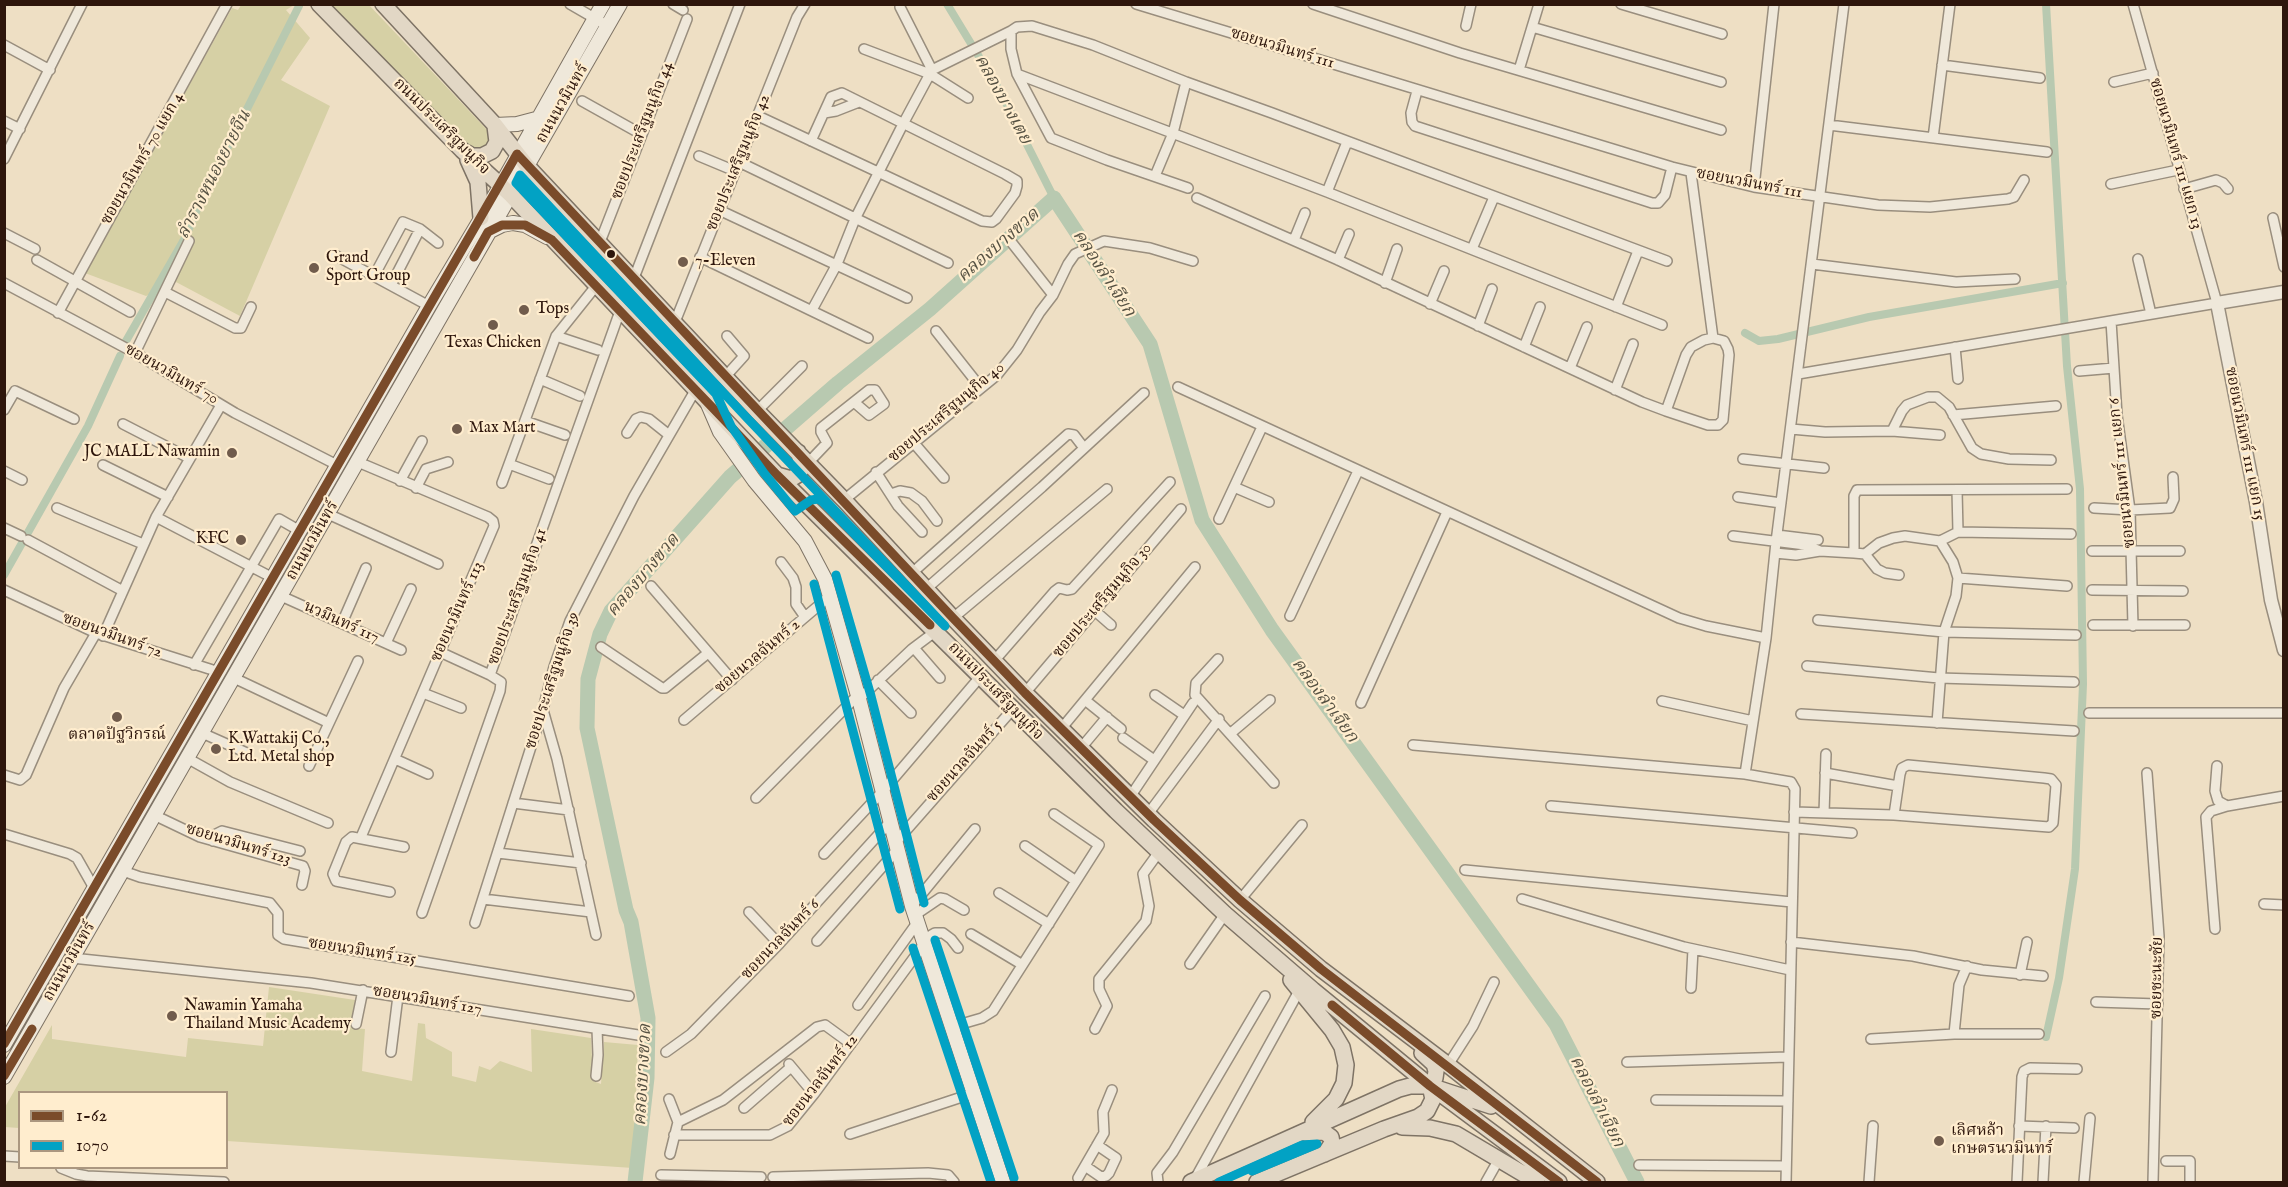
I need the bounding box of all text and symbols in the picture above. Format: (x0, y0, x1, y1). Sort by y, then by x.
street label: ซอยนวมินทร์ 111 (1228, 24, 1336, 74)
water label: คลองบางเตย (969, 51, 1035, 149)
street label: ซอยประเสริฐมนูกิจ 44 (608, 59, 678, 203)
street label: ถนนนวมินทร์ (533, 61, 593, 147)
street label: ถนนประเสริฐมนูกิจ (389, 75, 493, 179)
street label: ซอยนวมินทร์ 111 แยก 13 (2144, 76, 2206, 232)
street label: ซอยนวมินทร์ 70 แยก 4 (97, 89, 189, 229)
street label: ซอยประเสริฐมนูกิจ 42 (703, 92, 775, 234)
water label: ลำรางหนองยายจีน (173, 107, 257, 243)
street label: ซอยนวมินทร์ 111 (1694, 164, 1804, 204)
water label: คลองบางขวด (954, 204, 1044, 288)
water label: คลองลำเจียก (1067, 226, 1139, 322)
unlabelled marker (605, 248, 617, 260)
place label: Grand Sport Group (326, 249, 410, 287)
place label: 7-Eleven (695, 252, 756, 272)
marker: 7-Eleven (676, 255, 690, 269)
marker: Grand Sport Group (307, 261, 321, 275)
place label: Tops (536, 300, 569, 320)
marker: Tops (517, 303, 531, 317)
marker: Texas Chicken (486, 318, 500, 332)
place label: Texas Chicken (445, 334, 541, 354)
street label: ซอยนวมินทร์ 70 (121, 340, 221, 410)
street label: ซอยประเสริฐมนูกิจ 40 (885, 359, 1009, 467)
street label: ซอยนวมินทร์ 111 แยก 15 (2220, 366, 2268, 522)
street label: ซอยนวมินทร์ 111 แยก 6 (2106, 397, 2140, 549)
place label: Max Mart (469, 419, 536, 439)
marker: Max Mart (450, 422, 464, 436)
place label: JC MALL Nawamin (84, 443, 220, 463)
marker: JC MALL Nawamin (225, 446, 239, 460)
street label: ถนนนวมินทร์ (283, 498, 343, 584)
street label: ซอยประเสริฐมนูกิจ 41 (484, 526, 552, 668)
place label: KFC (196, 530, 229, 550)
water label: คลองบางขวด (603, 530, 685, 622)
marker: KFC (234, 533, 248, 547)
street label: ซอยประเสริฐมนูกิจ 30 (1049, 540, 1157, 662)
street label: ซอยนวมินทร์ 113 (427, 559, 489, 665)
street label: นวมินทร์ 117 (300, 598, 382, 648)
street label: ซอยนวมินทร์ 72 (60, 609, 164, 663)
street label: ซอยประเสริฐมนูกิจ 39 (522, 610, 584, 752)
street label: ซอยนวลจันทร์ 2 (711, 616, 805, 698)
street label: ถนนประเสริฐมนูกิจ (943, 639, 1047, 745)
water label: คลองลำเจียก (1286, 654, 1362, 748)
marker: ตลาดปัฐวิกรณ์ (110, 710, 124, 724)
street label: ซอยนวลจันทร์ 5 (923, 717, 1007, 807)
place label: ตลาดปัฐวิกรณ์ (68, 726, 166, 746)
place label: K.Wattakij Co., Ltd. Metal shop (228, 730, 334, 768)
marker: K.Wattakij Co., Ltd. Metal shop (209, 742, 223, 756)
street label: ซอยนวมินทร์ 123 (183, 820, 293, 870)
street label: ซอยนวลจันทร์ 6 (738, 896, 824, 984)
street label: ถนนนวมินทร์ (40, 919, 100, 1005)
street label: ซอยนวมินทร์ 125 (307, 934, 417, 970)
street label: ซอยชะนะชัย (2148, 937, 2168, 1019)
street label: ซอยนวมินทร์ 127 (371, 982, 483, 1020)
place label: Nawamin Yamaha Thailand Music Academy (184, 997, 351, 1035)
marker: Nawamin Yamaha Thailand Music Academy (165, 1009, 179, 1023)
water label: คลองบางขวด (631, 1024, 657, 1126)
street label: ซอยนวลจันทร์ 12 (779, 1031, 863, 1131)
water label: คลองลำเจียก (1564, 1053, 1628, 1151)
legend (18, 1091, 228, 1169)
text: 1-62 (76, 1105, 107, 1128)
place label: เลิศหล้า เกษตรนวมินทร์ (1951, 1122, 2053, 1160)
marker: เลิศหล้า เกษตรนวมินทร์ (1932, 1134, 1946, 1148)
text: 1070 (76, 1135, 109, 1158)

